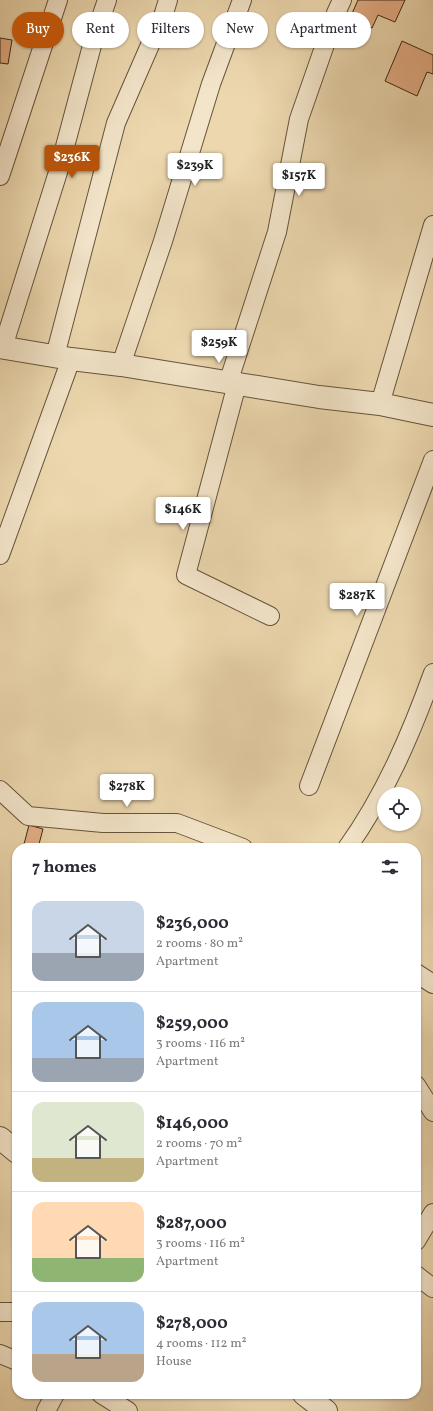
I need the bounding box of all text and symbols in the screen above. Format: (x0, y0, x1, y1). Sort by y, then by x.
chip: Buy (12, 12, 64, 48)
chip: Rent (72, 12, 129, 48)
chip: Filters (137, 12, 204, 48)
chip: New (212, 12, 268, 48)
chip: Apartment (276, 12, 371, 48)
pin: $236K (44, 145, 100, 179)
text: $236K (53, 149, 91, 167)
pin: $239K (167, 153, 223, 187)
text: $239K (177, 157, 213, 175)
pin: $157K (271, 163, 327, 197)
text: $157K (282, 167, 316, 185)
pin: $259K (191, 330, 247, 364)
text: $259K (201, 334, 237, 352)
pin: $146K (155, 497, 211, 531)
text: $146K (165, 501, 201, 519)
pin: $287K (329, 583, 385, 617)
text: $287K (339, 587, 375, 605)
pin: $278K (99, 774, 155, 808)
text: $278K (109, 778, 145, 796)
map controls (377, 787, 421, 831)
button: locate (377, 787, 421, 831)
text: 7 homes (32, 856, 97, 879)
icon: filters (379, 856, 401, 878)
text: $236,000 (156, 912, 229, 935)
icon: home (64, 917, 112, 965)
text: 2 rooms · 80 m² (156, 935, 243, 953)
text: Apartment (156, 953, 219, 971)
text: $259,000 (156, 1012, 228, 1035)
icon: home (64, 1018, 112, 1066)
text: 3 rooms · 116 m² (156, 1035, 245, 1053)
text: Apartment (156, 1053, 219, 1071)
text: $146,000 (156, 1112, 229, 1135)
icon: home (64, 1118, 112, 1166)
text: 2 rooms · 70 m² (156, 1135, 242, 1153)
text: Apartment (156, 1153, 219, 1171)
text: $287,000 (156, 1212, 227, 1235)
icon: home (64, 1218, 112, 1266)
text: 3 rooms · 116 m² (156, 1235, 245, 1253)
text: Apartment (156, 1253, 219, 1271)
text: $278,000 (156, 1312, 228, 1335)
icon: home (64, 1318, 112, 1366)
text: 4 rooms · 112 m² (156, 1335, 246, 1353)
text: House (156, 1353, 192, 1371)

